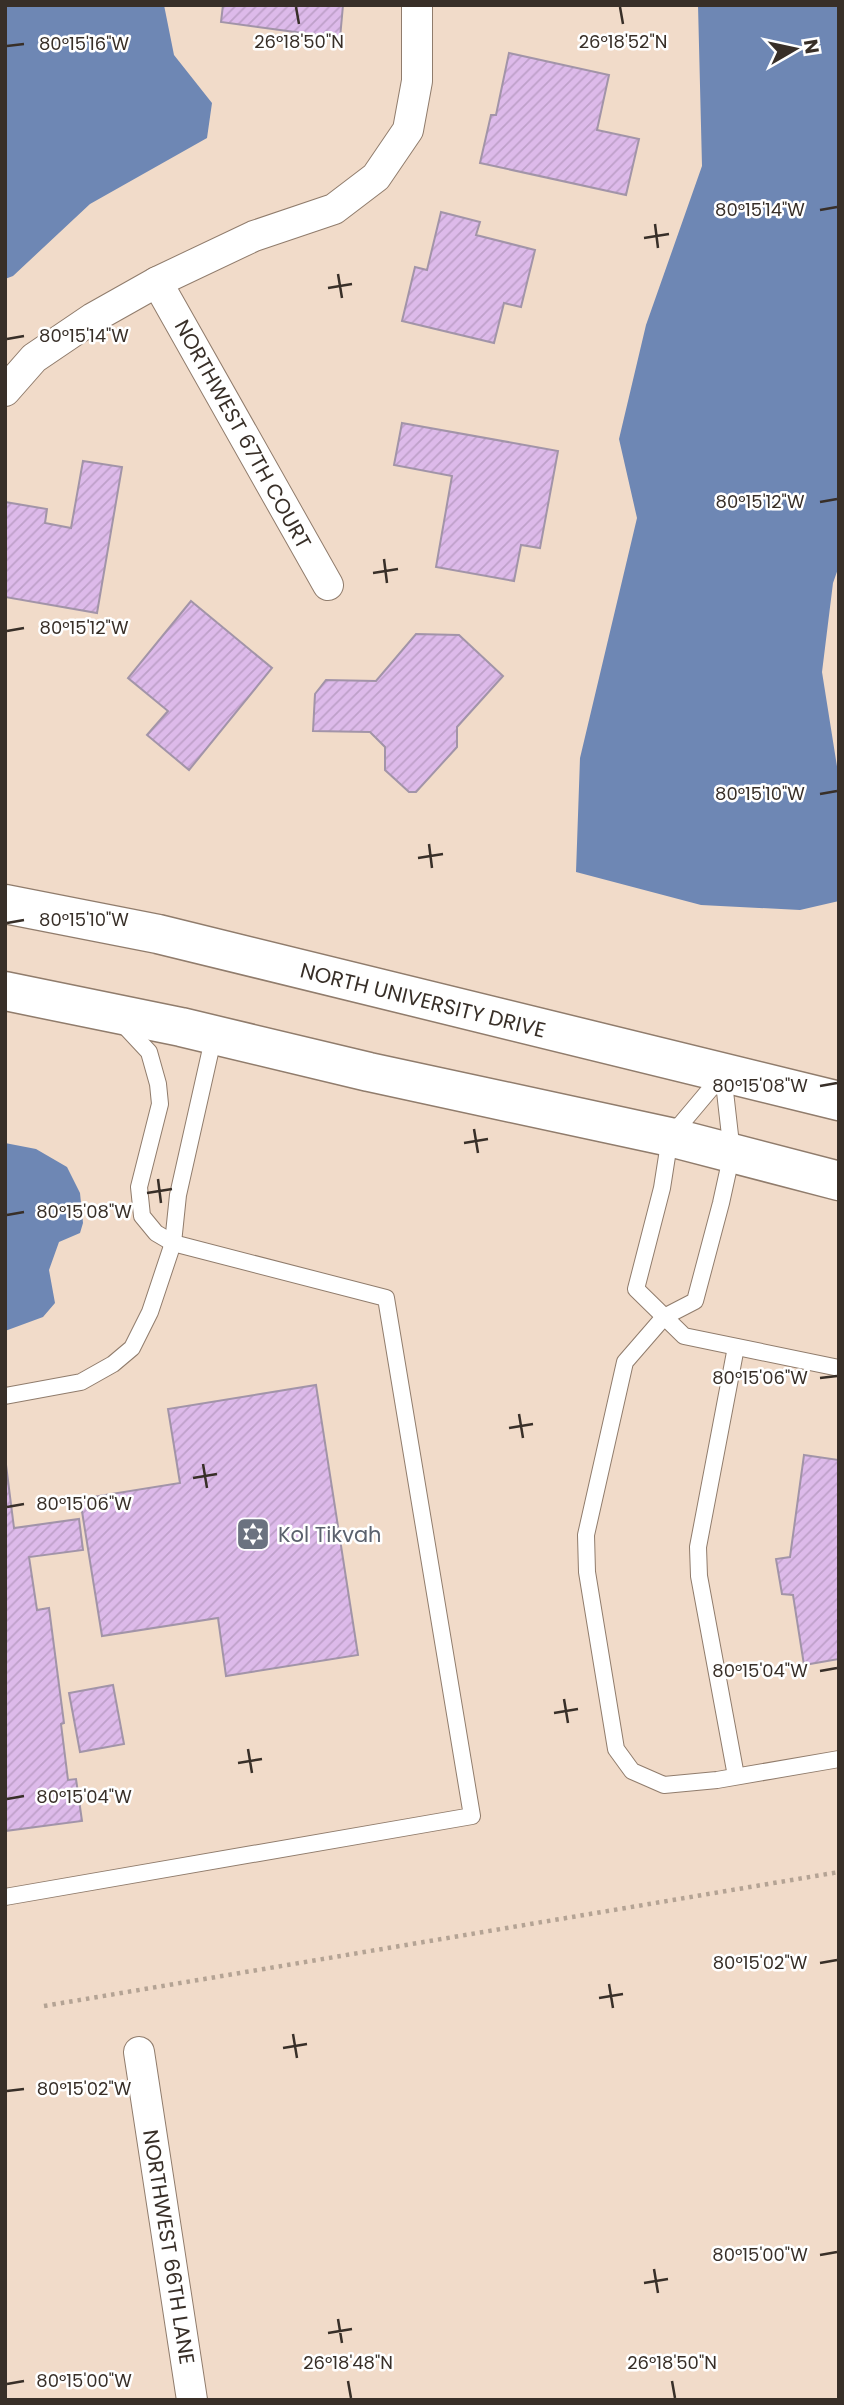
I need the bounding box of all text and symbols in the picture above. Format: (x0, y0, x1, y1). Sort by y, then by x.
north arrow (760, 14, 830, 84)
text: 26°18'50"N (254, 29, 344, 54)
text: 26°18'52"N (579, 29, 667, 54)
text: 80°15'16"W (39, 31, 129, 56)
text: N (797, 37, 826, 56)
text: 80°15'14"W (715, 197, 805, 222)
street label: NORTHWEST 67TH COURT (168, 314, 318, 554)
text: 80°15'14"W (39, 323, 129, 348)
text: 80°15'12"W (716, 489, 805, 514)
text: 80°15'12"W (40, 615, 129, 640)
text: 80°15'10"W (715, 781, 805, 806)
text: 80°15'10"W (39, 907, 129, 932)
street label: NORTH UNIVERSITY DRIVE (297, 955, 549, 1045)
text: 80°15'08"W (712, 1073, 808, 1098)
text: 80°15'08"W (36, 1199, 132, 1224)
text: 80°15'06"W (712, 1365, 808, 1390)
text: 80°15'06"W (36, 1491, 132, 1516)
synagogue icon: Kol Tikvah (234, 1515, 272, 1553)
place label: Kol Tikvah (278, 1520, 382, 1549)
text: 80°15'04"W (712, 1658, 808, 1683)
text: 80°15'04"W (36, 1784, 132, 1809)
text: 80°15'02"W (713, 1950, 808, 1975)
text: 80°15'02"W (37, 2076, 132, 2101)
street label: NORTHWEST 66TH LANE (136, 2127, 202, 2367)
text: 80°15'00"W (712, 2242, 808, 2267)
text: 26°18'48"N (303, 2350, 393, 2375)
text: 26°18'50"N (627, 2350, 717, 2375)
text: 80°15'00"W (36, 2368, 132, 2393)

